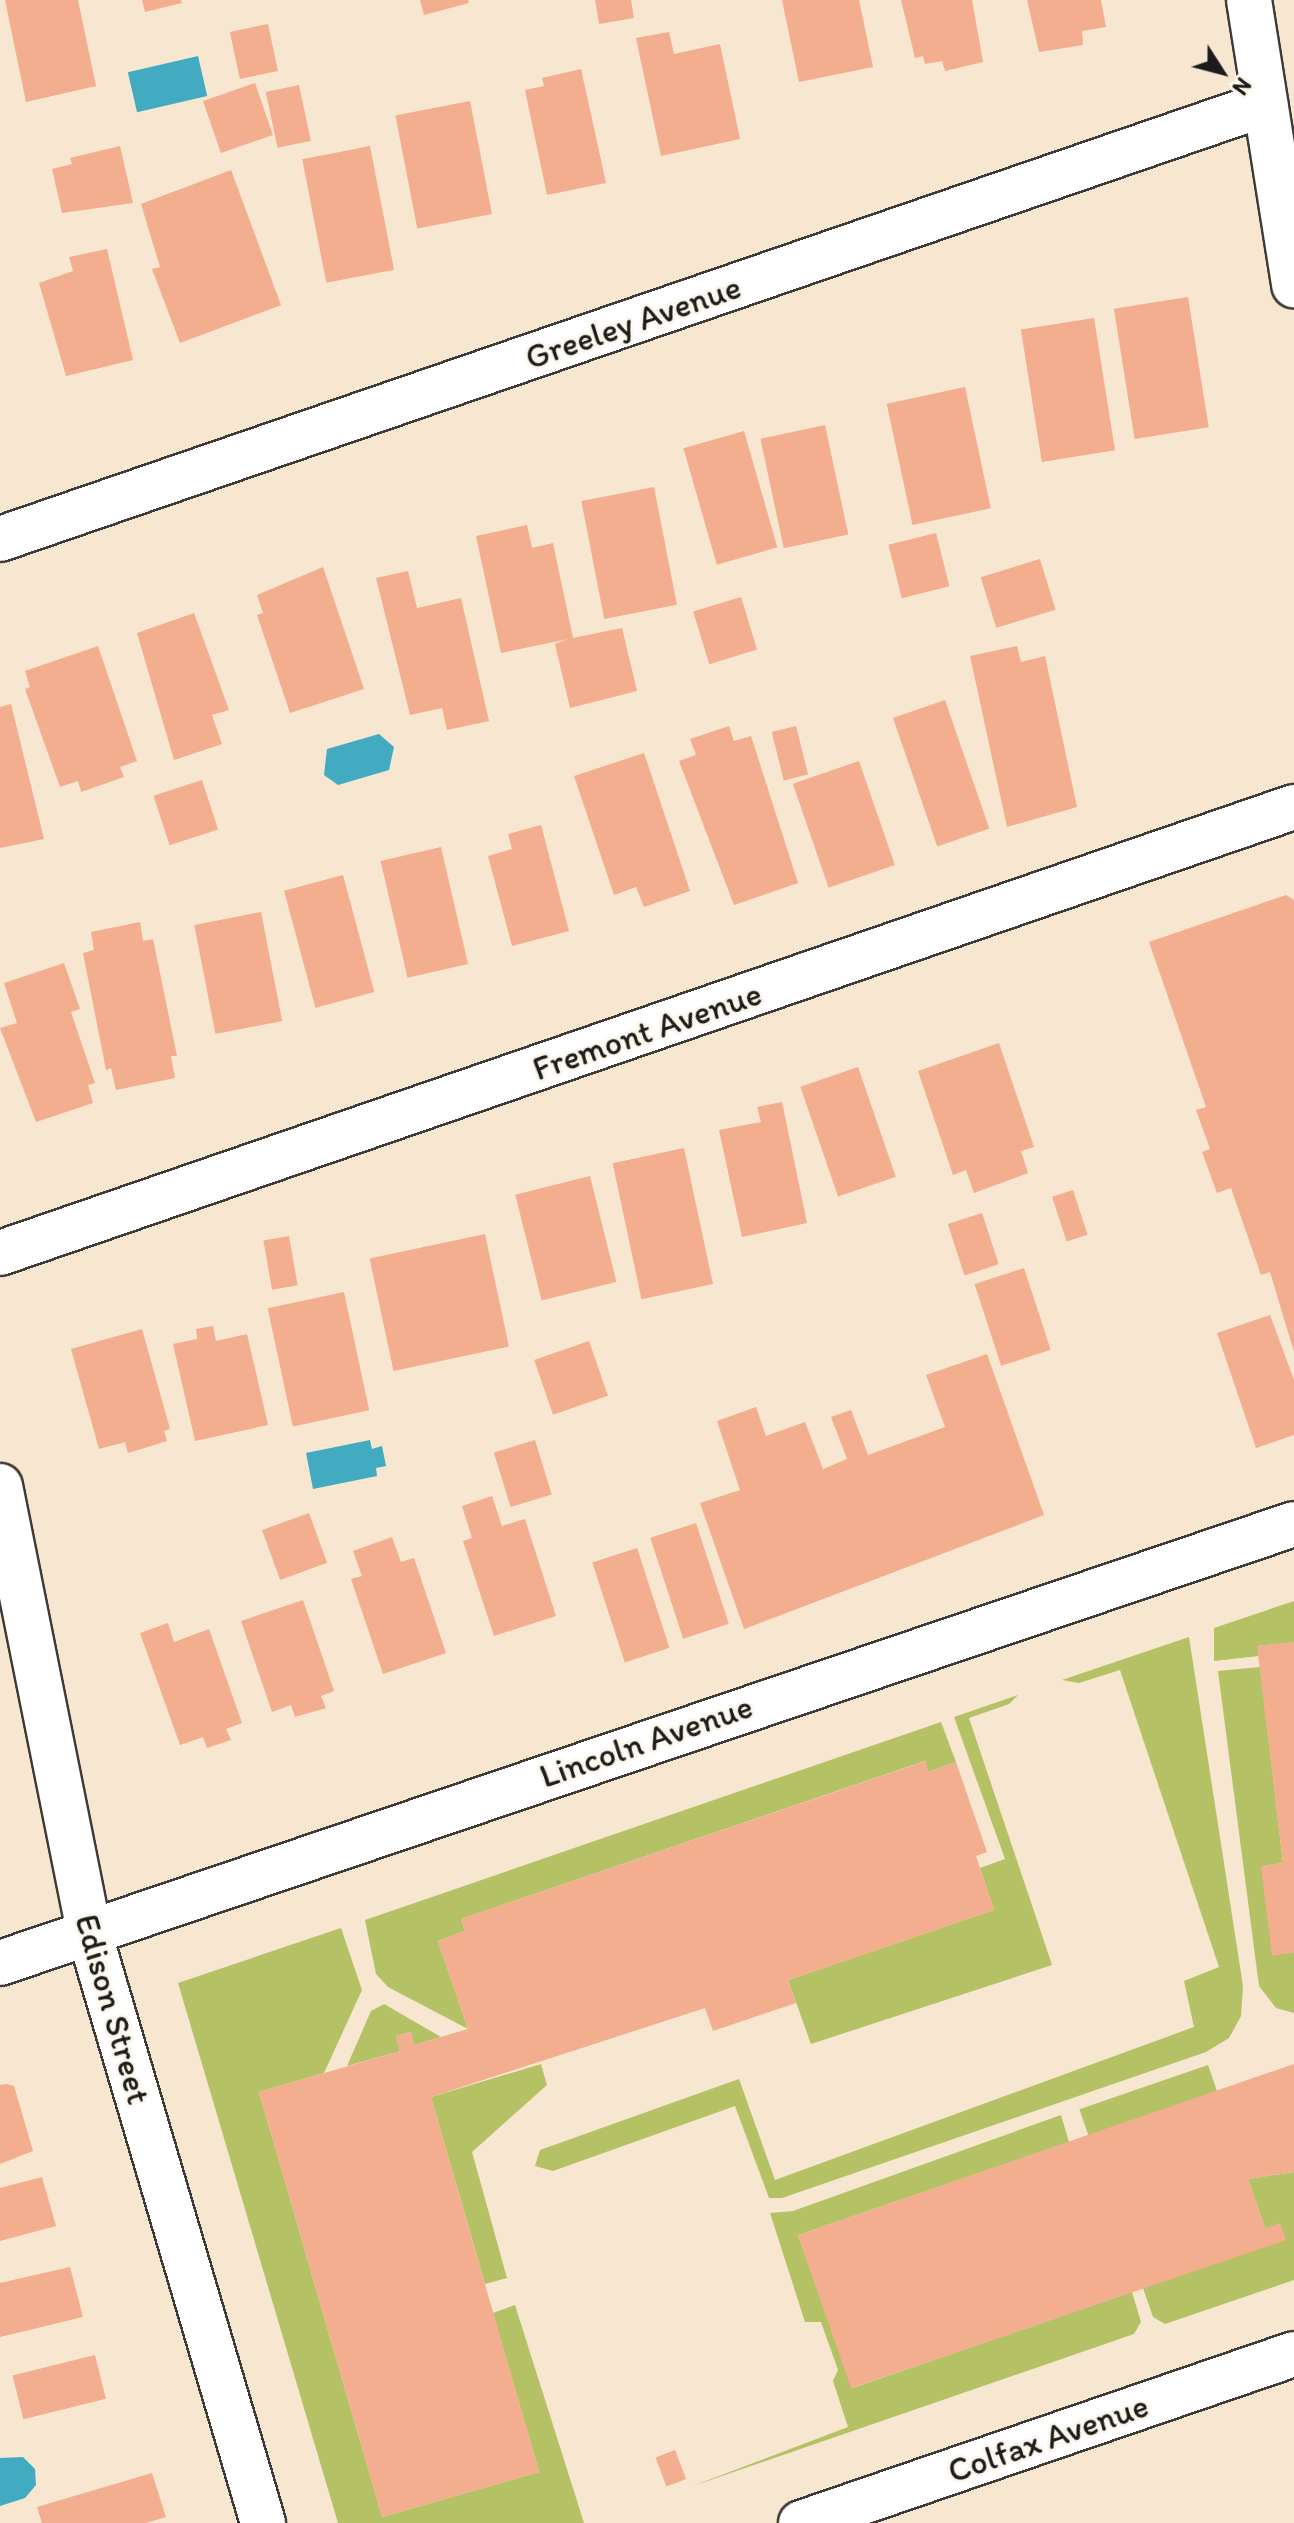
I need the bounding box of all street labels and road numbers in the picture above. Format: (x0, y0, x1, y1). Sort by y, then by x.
street label: Greeley Avenue (520, 266, 746, 378)
street label: Fremont Avenue (528, 973, 766, 1089)
street label: Lincoln Avenue (535, 1686, 757, 1796)
street label: Edison Street (66, 1909, 160, 2109)
street label: Colfax Avenue (942, 2385, 1154, 2491)

